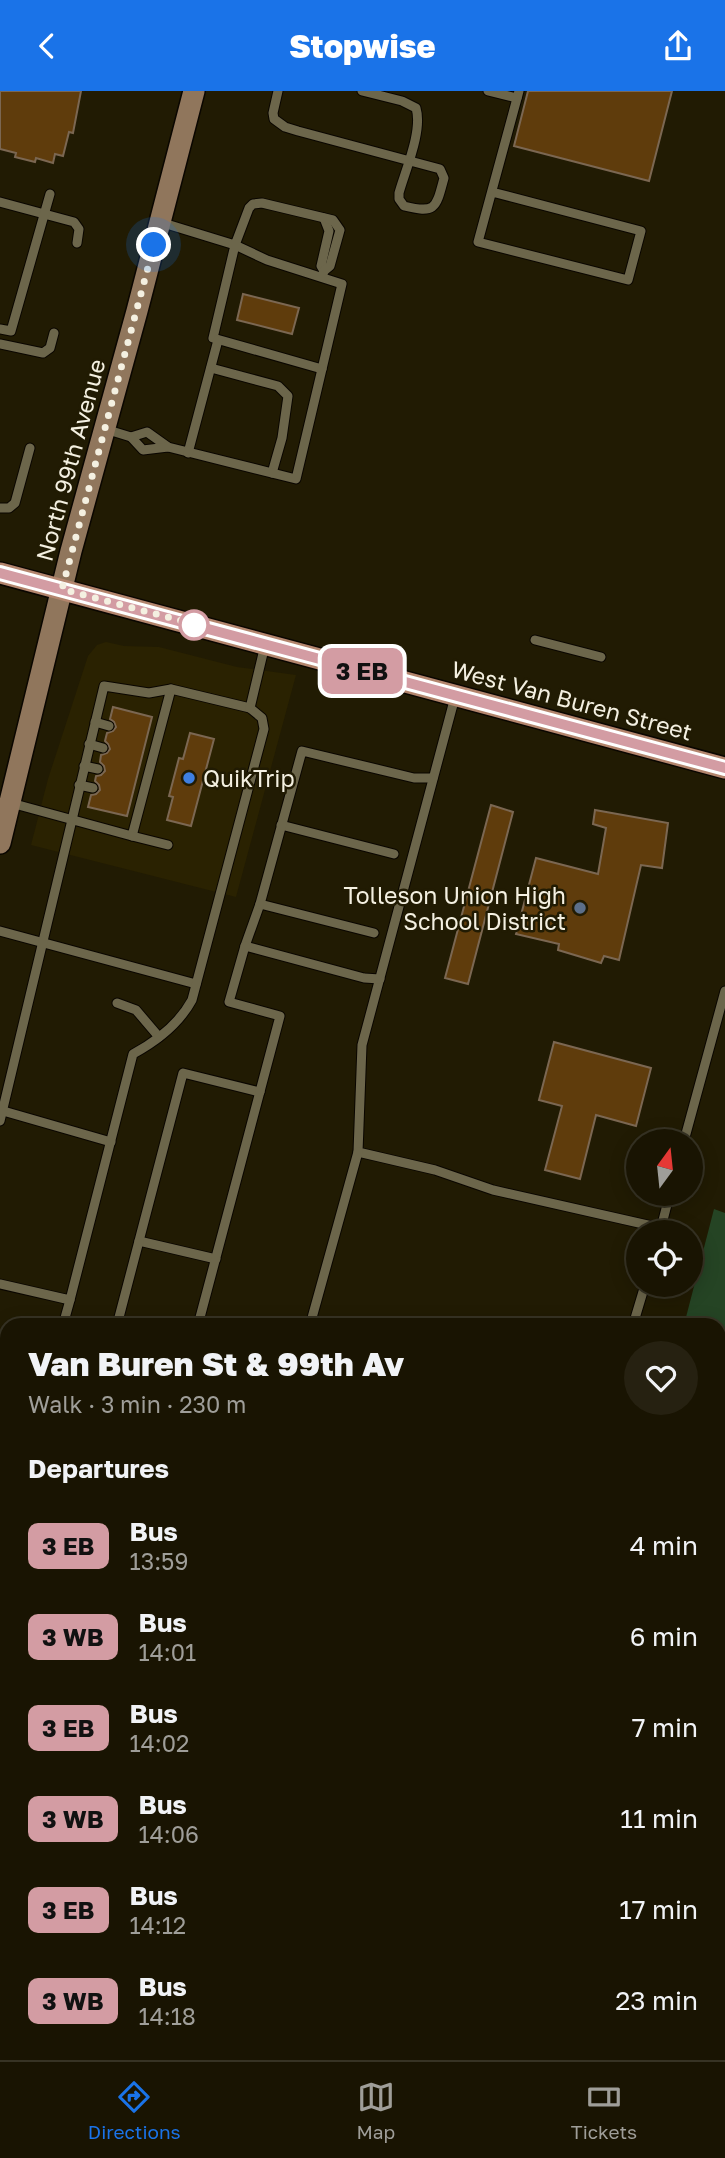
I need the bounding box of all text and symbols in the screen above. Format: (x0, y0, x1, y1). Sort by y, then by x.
icon: back (28, 27, 66, 65)
text: Stopwise (289, 27, 436, 65)
icon: share (659, 27, 697, 65)
your location (136, 227, 171, 262)
street label: North 99th Avenue (30, 356, 110, 564)
unlabelled marker (179, 610, 209, 640)
line badge: 3 EB (313, 648, 411, 694)
street label: West Van Buren Street (449, 654, 695, 746)
text: 3 EB (336, 656, 388, 685)
place label: QuikTrip (203, 764, 295, 792)
marker: QuikTrip (181, 770, 197, 786)
place label: Tolleson Union High School District (344, 881, 566, 935)
marker: Tolleson Union High School District (572, 900, 588, 916)
north arrow (626, 1129, 704, 1206)
map controls (626, 1129, 703, 1297)
button: locate (626, 1220, 703, 1297)
button: heart (624, 1341, 698, 1415)
text: Van Buren St & 99th Av (28, 1344, 404, 1383)
text: Walk · 3 min · 230 m (28, 1390, 246, 1418)
text: Departures (28, 1453, 169, 1484)
text: Bus (130, 1516, 178, 1547)
text: 4 min (630, 1530, 698, 1561)
text: 3 EB (42, 1531, 95, 1560)
text: 13:59 (130, 1547, 188, 1575)
text: Bus (139, 1607, 187, 1638)
text: 6 min (630, 1621, 698, 1652)
text: 3 WB (42, 1622, 104, 1651)
text: 14:01 (139, 1638, 196, 1666)
text: Bus (130, 1698, 178, 1729)
text: 7 min (632, 1712, 698, 1743)
text: 3 EB (42, 1713, 95, 1742)
text: 14:02 (130, 1729, 189, 1757)
text: Bus (139, 1789, 187, 1820)
text: 11 min (620, 1803, 698, 1834)
text: 3 WB (42, 1804, 104, 1833)
text: 14:06 (139, 1820, 199, 1848)
text: Bus (130, 1880, 178, 1911)
text: 17 min (619, 1894, 698, 1925)
text: 3 EB (42, 1895, 95, 1924)
text: 14:12 (130, 1911, 186, 1939)
text: Bus (139, 1971, 187, 2002)
text: 23 min (615, 1985, 698, 2016)
text: 3 WB (42, 1986, 104, 2015)
text: 14:18 (139, 2002, 196, 2030)
tab: Directions (88, 2078, 181, 2143)
tab: Map (356, 2078, 395, 2143)
tab: Tickets (571, 2078, 637, 2143)

